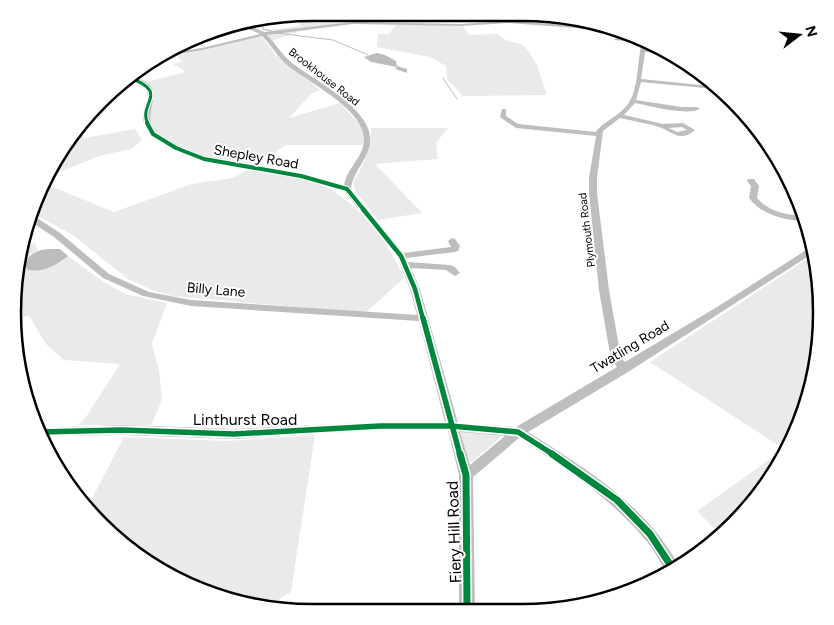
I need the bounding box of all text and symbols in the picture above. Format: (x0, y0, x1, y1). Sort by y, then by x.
north arrow (774, 10, 824, 60)
text: N (801, 24, 821, 39)
street label: Brookhouse Road (286, 45, 362, 109)
street label: Shepley Road (212, 141, 300, 173)
street label: Plymouth Road (576, 192, 598, 268)
street label: Billy Lane (186, 279, 246, 301)
street label: Twatling Road (588, 317, 672, 377)
street label: Linthurst Road (193, 410, 297, 429)
street label: Fiery Hill Road (443, 480, 465, 584)

